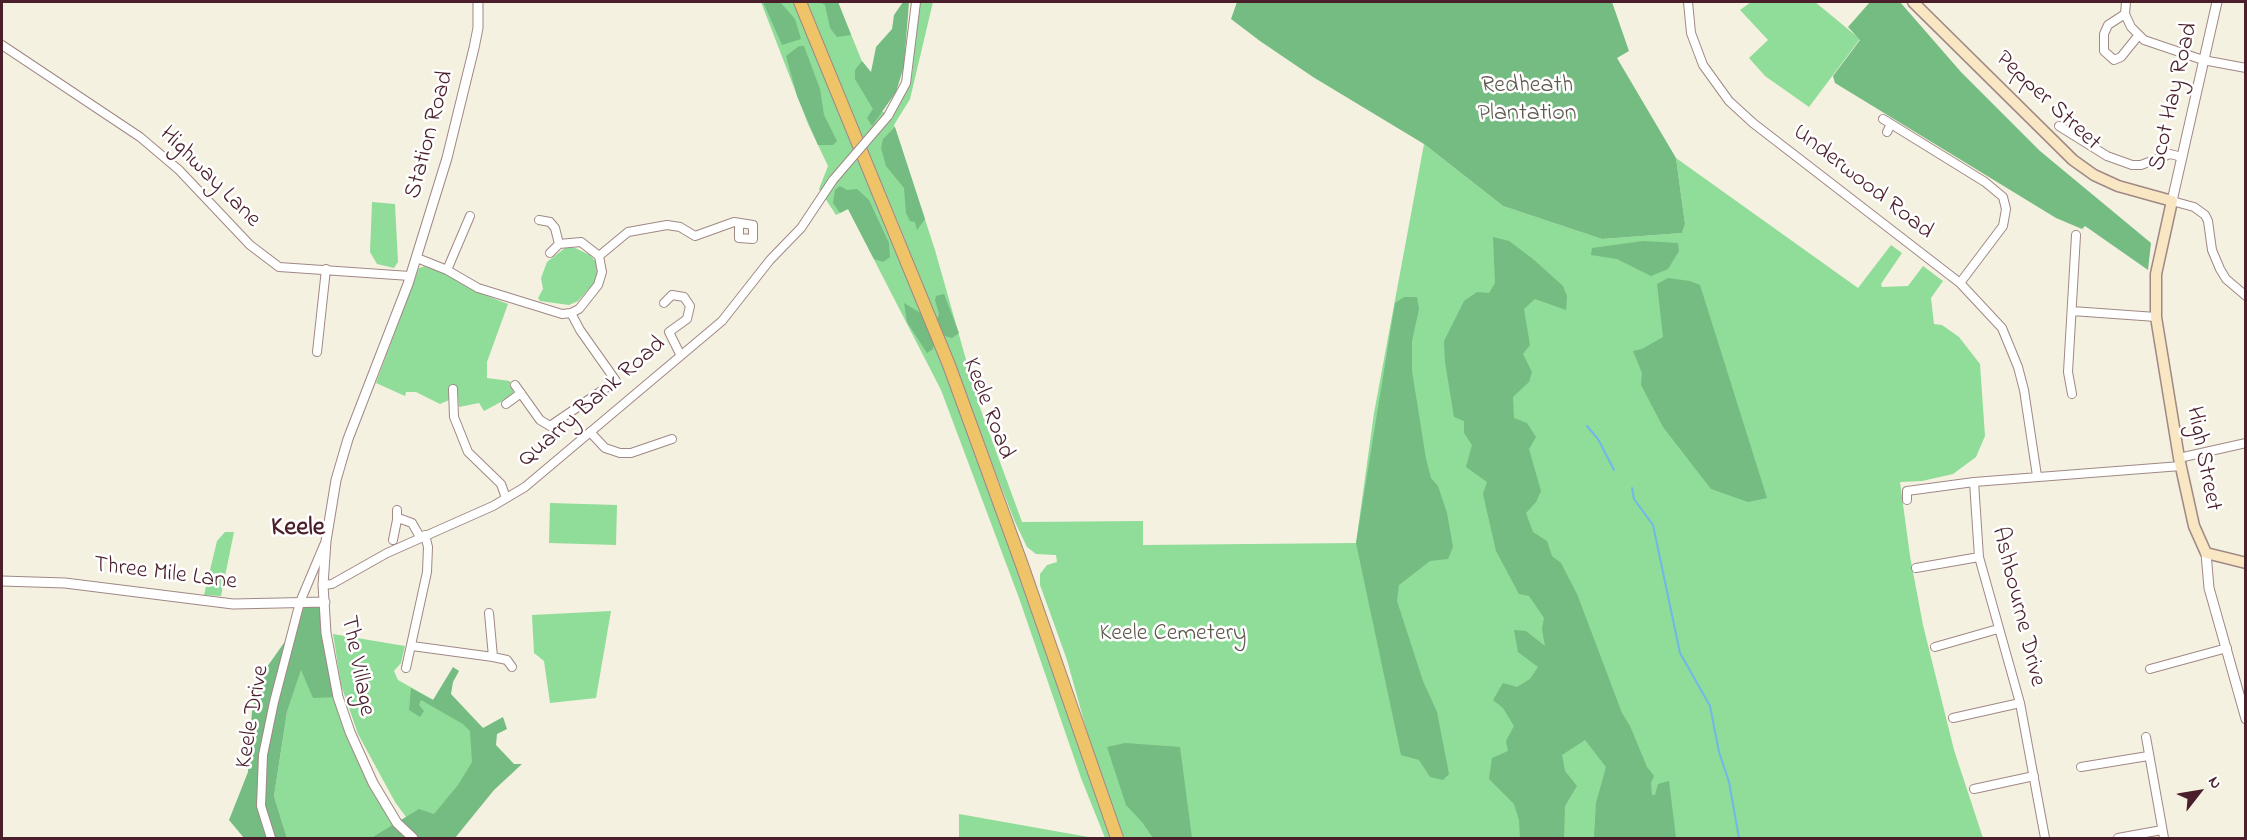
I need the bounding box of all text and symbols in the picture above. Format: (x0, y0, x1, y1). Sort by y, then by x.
street label: Scot Hay Road (2144, 20, 2206, 174)
street label: Pepper Street (1988, 46, 2106, 158)
street label: Station Road (400, 68, 462, 202)
park label: Redheath Plantation (1478, 73, 1576, 129)
street label: Underwood Road (1786, 119, 1938, 247)
street label: Highway Lane (152, 121, 266, 235)
street label: Quarry Bank Road (513, 331, 673, 475)
street label: Keele Road (955, 354, 1019, 464)
street label: High Street (2178, 404, 2226, 514)
district label: Keele (271, 514, 325, 546)
street label: Ashbourne Drive (1983, 524, 2051, 690)
street label: Three Mile Lane (92, 552, 238, 598)
street label: The Village (332, 614, 380, 718)
park label: Keele Cemetery (1100, 621, 1246, 649)
street label: Keele Drive (231, 663, 277, 771)
north arrow (2169, 762, 2229, 822)
text: N (2201, 772, 2227, 794)

